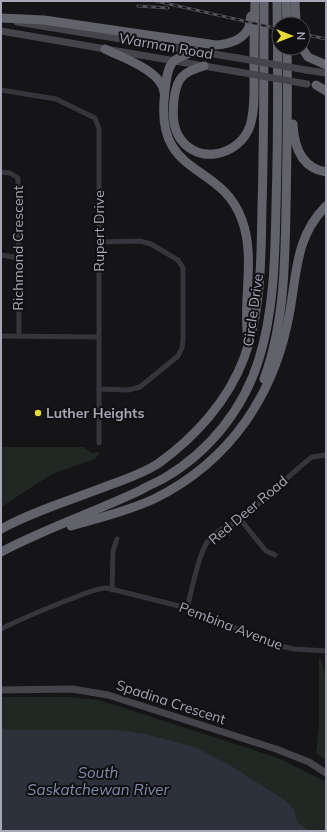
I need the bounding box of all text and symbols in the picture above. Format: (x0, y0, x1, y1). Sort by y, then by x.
north arrow (271, 16, 311, 56)
street label: Warman Road (118, 29, 214, 63)
text: N (294, 32, 308, 40)
street label: Richmond Crescent (9, 185, 27, 311)
street label: Rupert Drive (90, 190, 108, 272)
street label: Circle Drive (239, 272, 267, 348)
place label: Luther Heights (46, 404, 144, 422)
marker: Luther Heights (33, 408, 43, 418)
street label: Red Deer Road (205, 472, 291, 548)
street label: Pembina Avenue (177, 598, 285, 654)
street label: Spadina Crescent (114, 676, 228, 728)
water label: South Saskatchewan River (27, 763, 169, 799)

